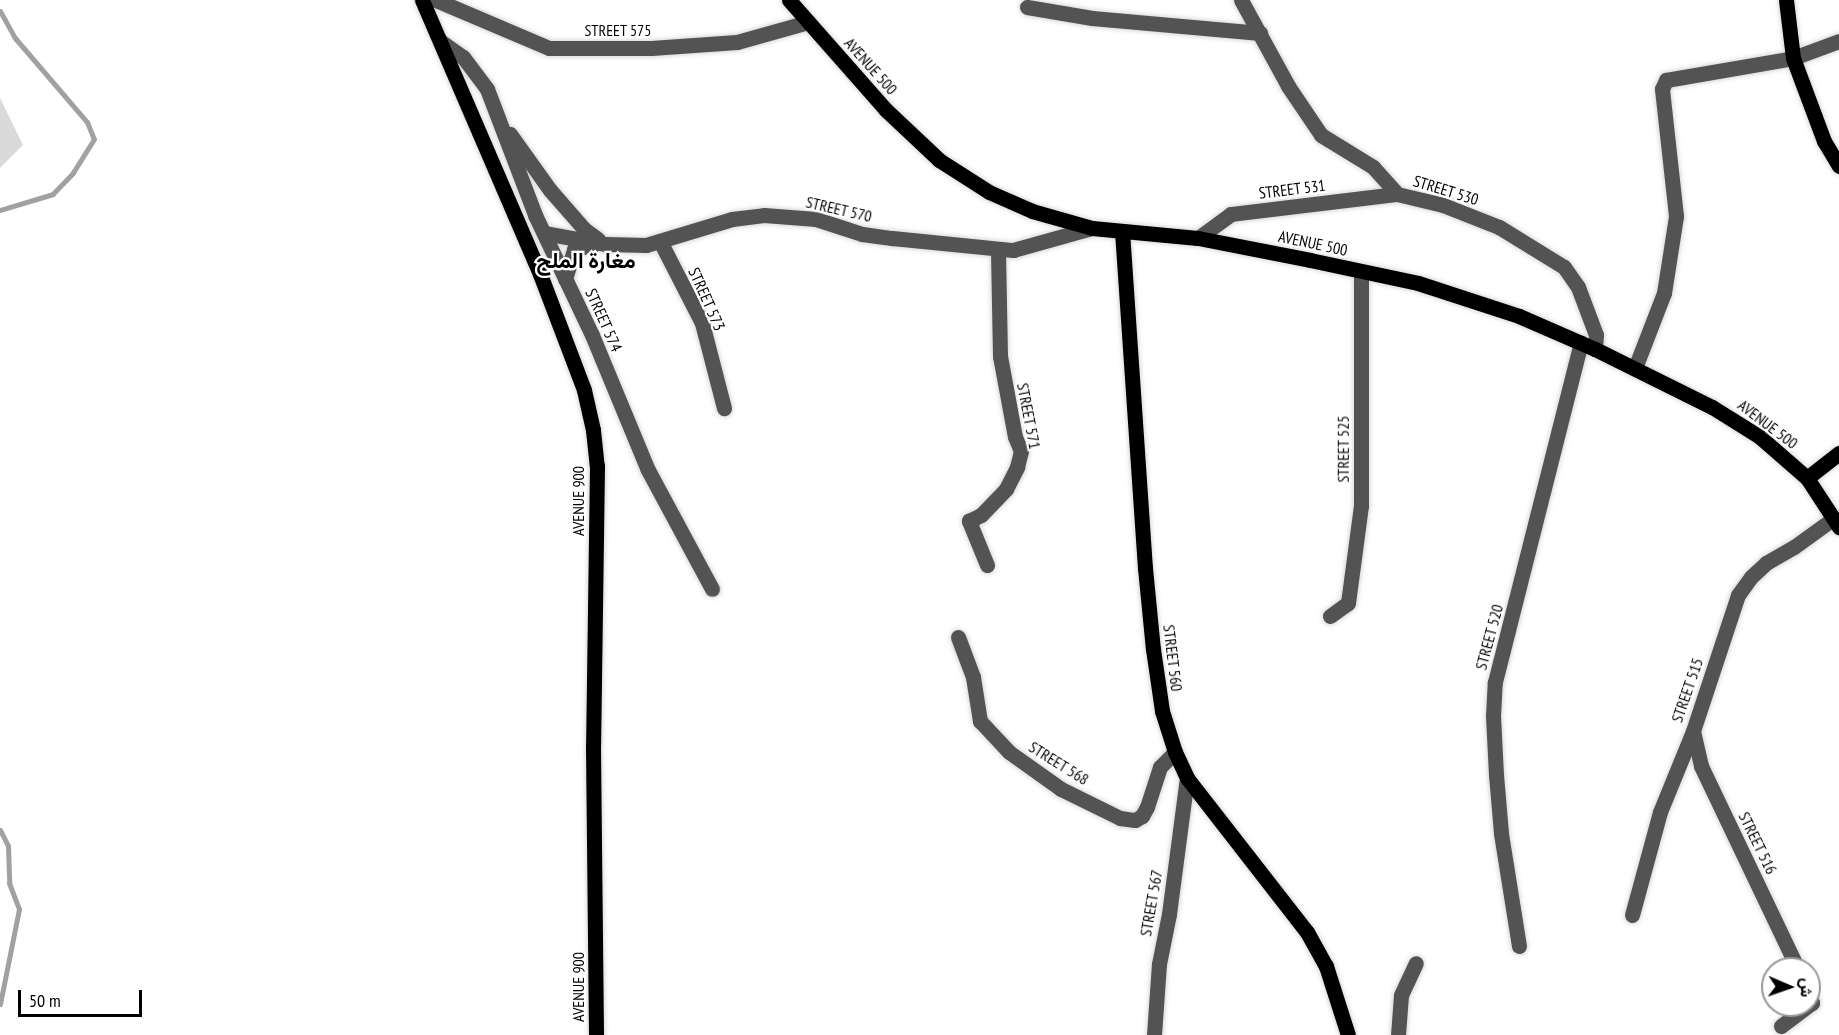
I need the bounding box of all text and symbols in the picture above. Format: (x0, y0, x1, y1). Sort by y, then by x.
street label: STREET 575 (584, 20, 652, 40)
street label: AVENUE 500 (840, 34, 902, 98)
street label: STREET 530 (1411, 171, 1481, 209)
street label: STREET 531 (1257, 175, 1327, 203)
street label: STREET 570 (804, 192, 874, 226)
street label: AVENUE 500 (1277, 226, 1349, 260)
district label: مغارة الملح (536, 248, 636, 274)
street label: STREET 573 (684, 264, 730, 334)
street label: STREET 574 (581, 285, 627, 355)
street label: STREET 571 (1013, 381, 1045, 451)
street label: AVENUE 500 (1734, 395, 1802, 453)
street label: STREET 525 (1333, 415, 1353, 483)
street label: AVENUE 900 (568, 466, 588, 536)
street label: STREET 520 (1471, 602, 1507, 672)
street label: STREET 560 (1159, 623, 1187, 693)
street label: STREET 515 (1667, 655, 1707, 725)
street label: STREET 568 (1025, 737, 1093, 789)
street label: STREET 516 (1735, 808, 1781, 878)
street label: STREET 567 (1136, 868, 1166, 938)
street label: AVENUE 900 (568, 952, 588, 1022)
north arrow (1761, 957, 1821, 1017)
scale bar (21, 978, 146, 1016)
text: ش (1797, 978, 1817, 998)
text: 50 m (29, 989, 61, 1012)

